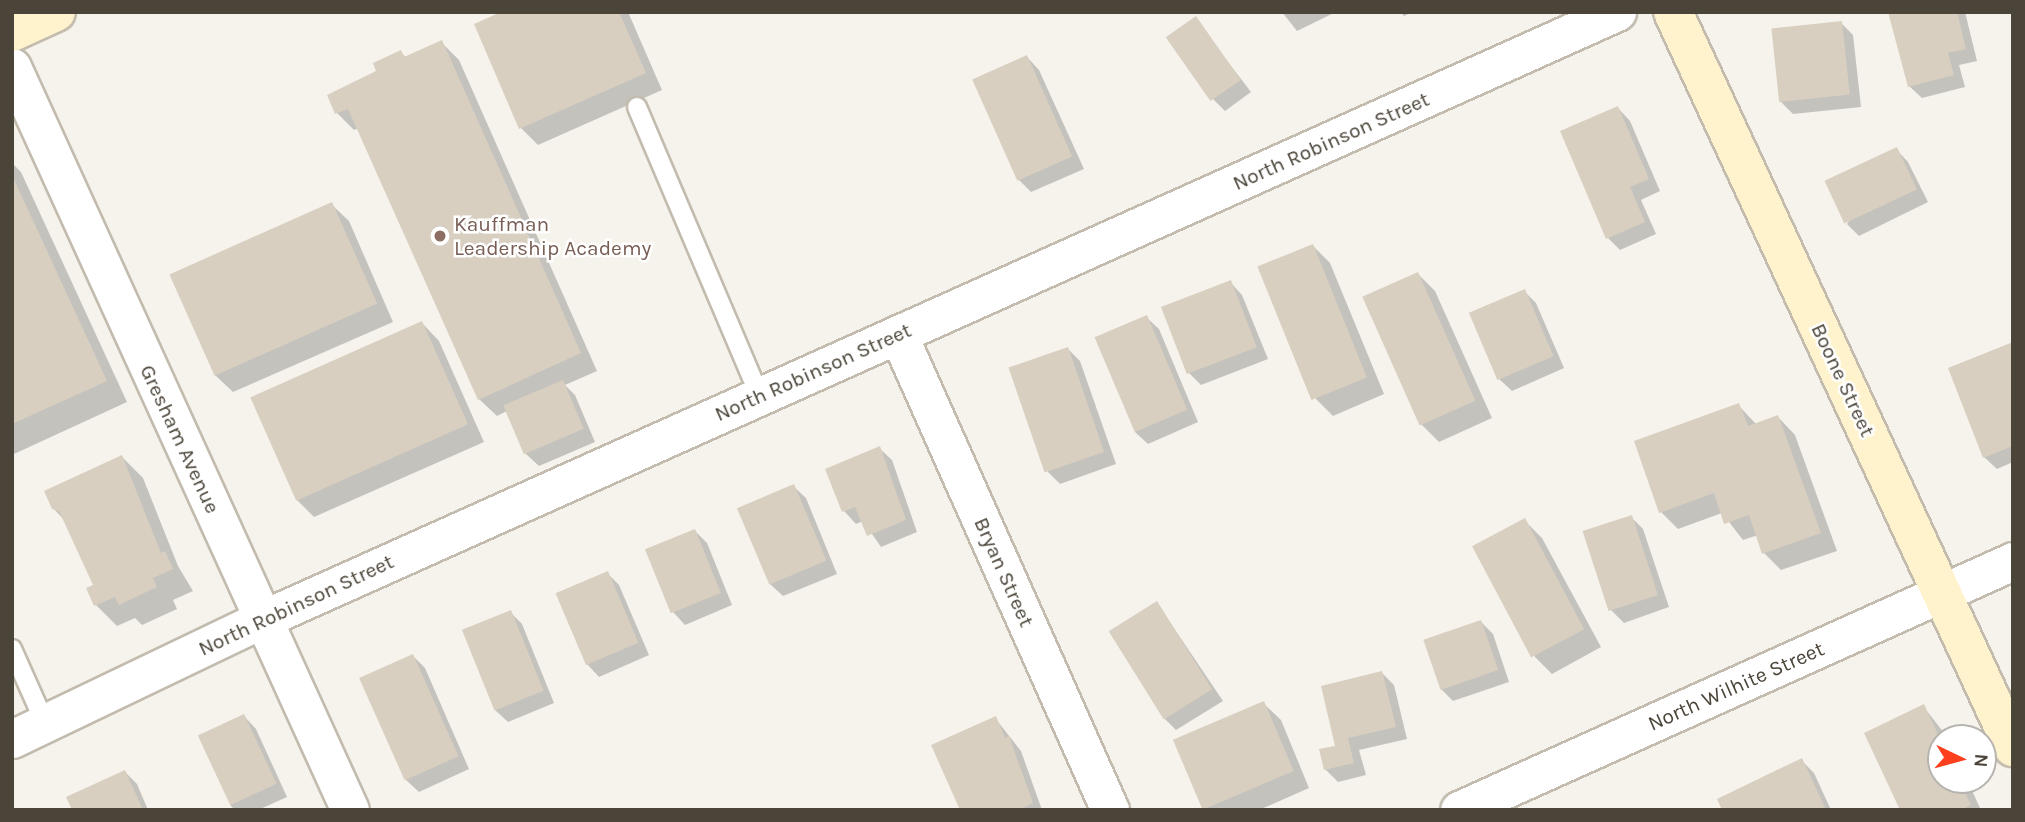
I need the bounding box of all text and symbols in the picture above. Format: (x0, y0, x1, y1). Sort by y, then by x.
street label: North Robinson Street (1229, 86, 1433, 196)
place label: Kauffman Leadership Academy (454, 211, 651, 261)
marker: Kauffman Leadership Academy (432, 228, 448, 244)
street label: North Robinson Street (711, 317, 915, 427)
street label: Boone Street (1806, 319, 1880, 441)
street label: Gresham Avenue (135, 361, 225, 517)
street label: Bryan Street (969, 513, 1039, 631)
street label: North Robinson Street (194, 549, 398, 661)
street label: North Wilhite Street (1644, 636, 1828, 736)
north arrow (1927, 724, 1997, 794)
text: N (1969, 753, 1992, 768)

